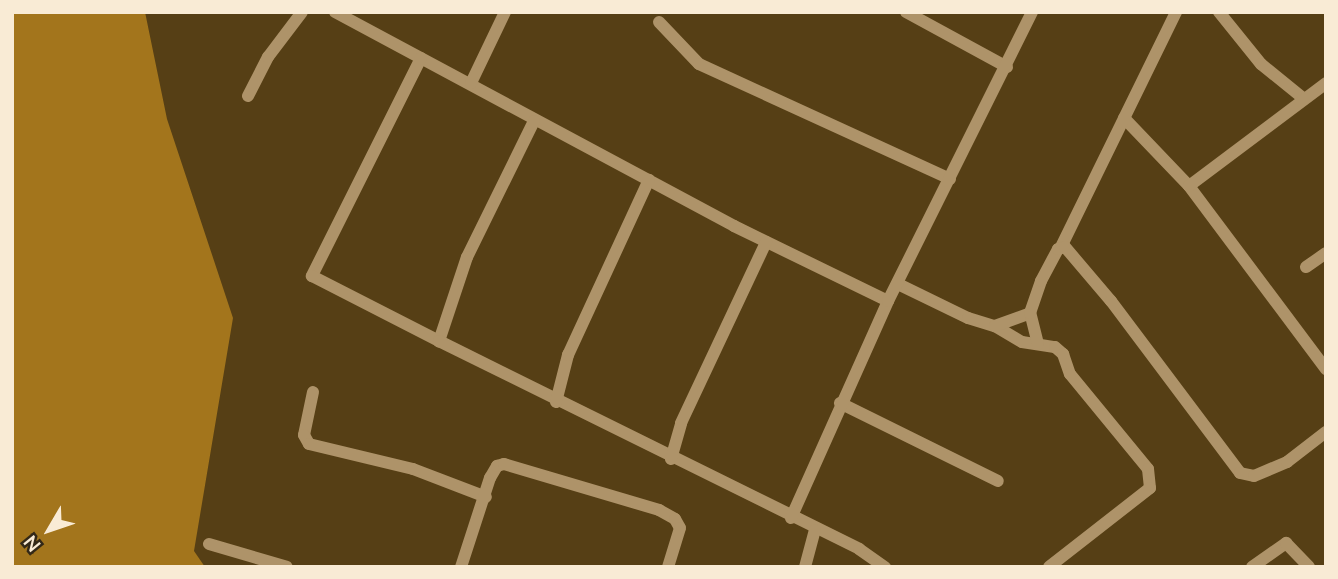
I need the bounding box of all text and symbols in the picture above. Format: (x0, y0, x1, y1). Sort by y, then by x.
north arrow (14, 495, 84, 565)
text: N (18, 530, 47, 557)

